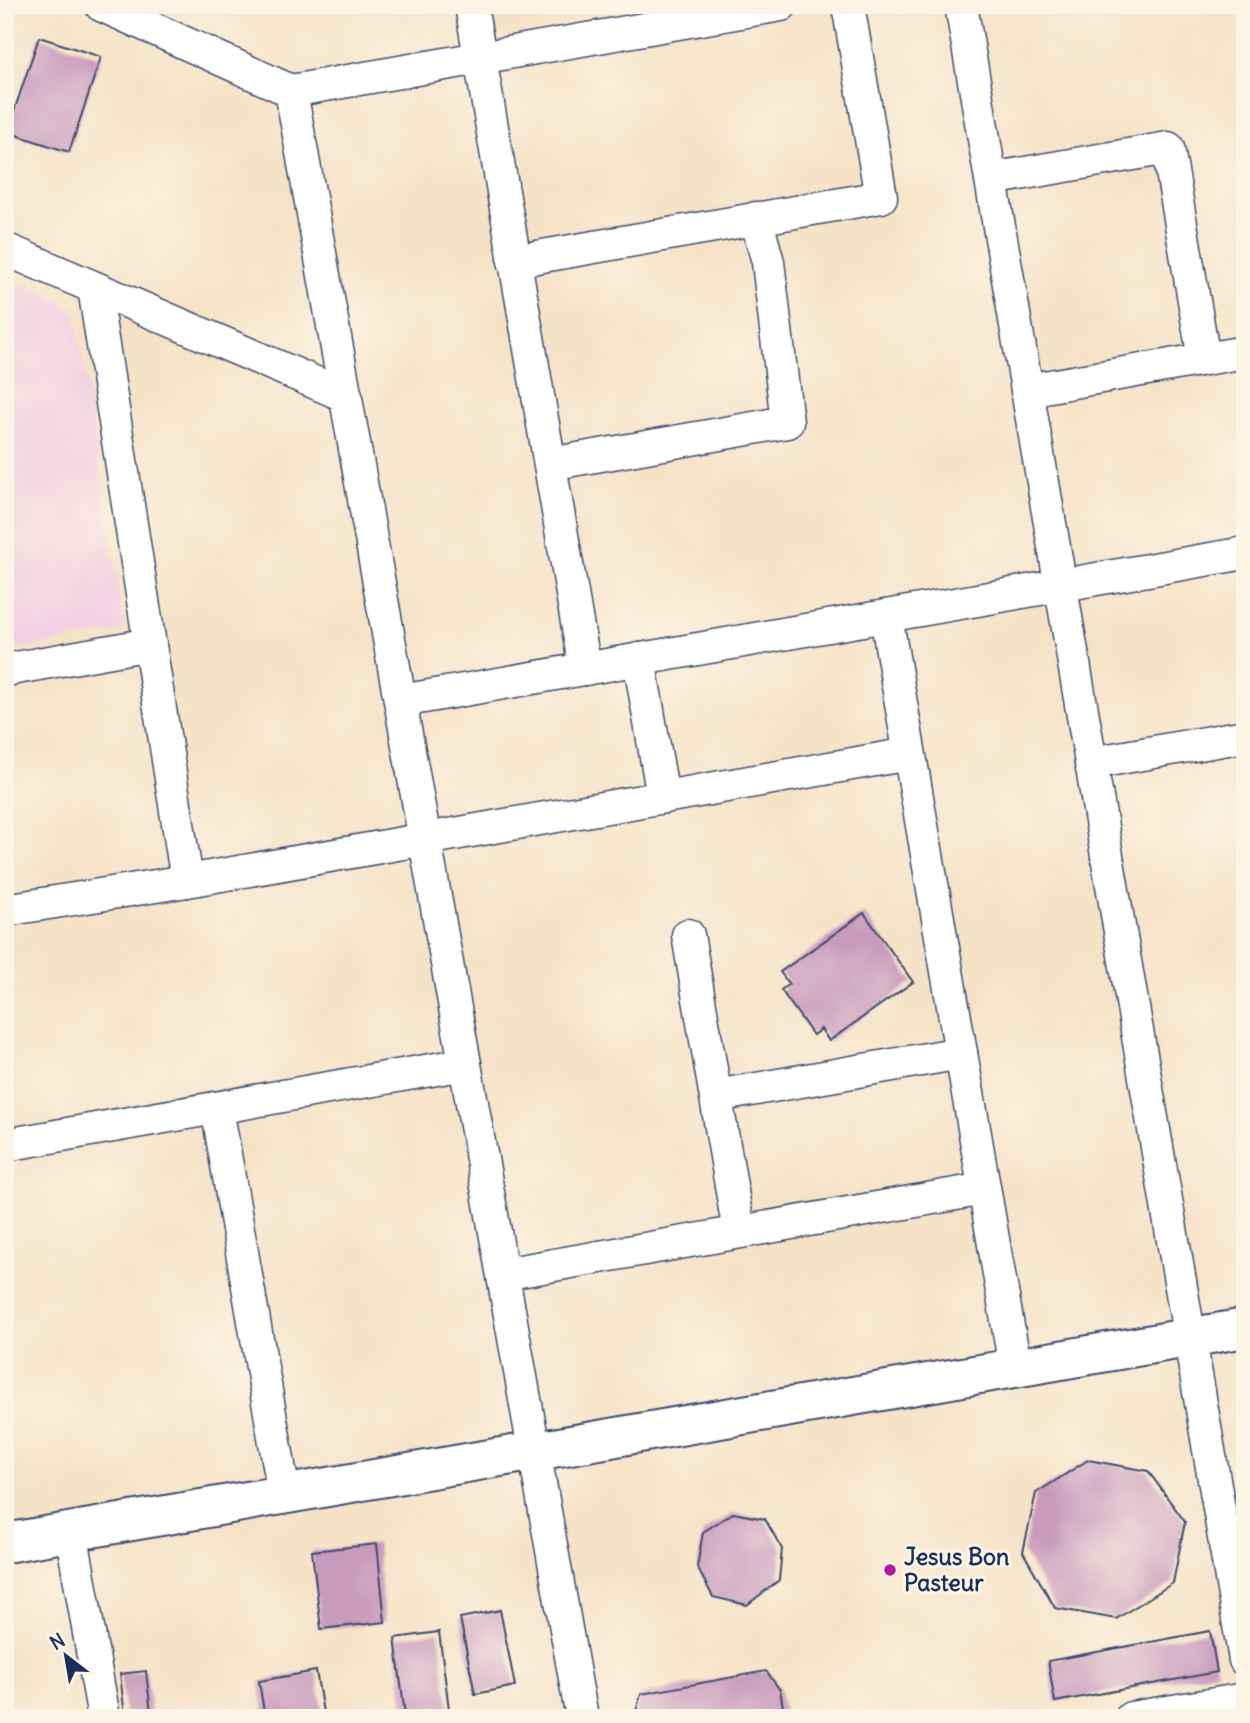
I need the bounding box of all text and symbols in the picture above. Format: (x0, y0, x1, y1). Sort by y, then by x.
place label: Jesus Bon Pasteur (904, 1542, 1009, 1597)
marker: Jesus Bon Pasteur (882, 1562, 898, 1578)
north arrow (32, 1622, 102, 1692)
text: N (45, 1628, 69, 1655)

